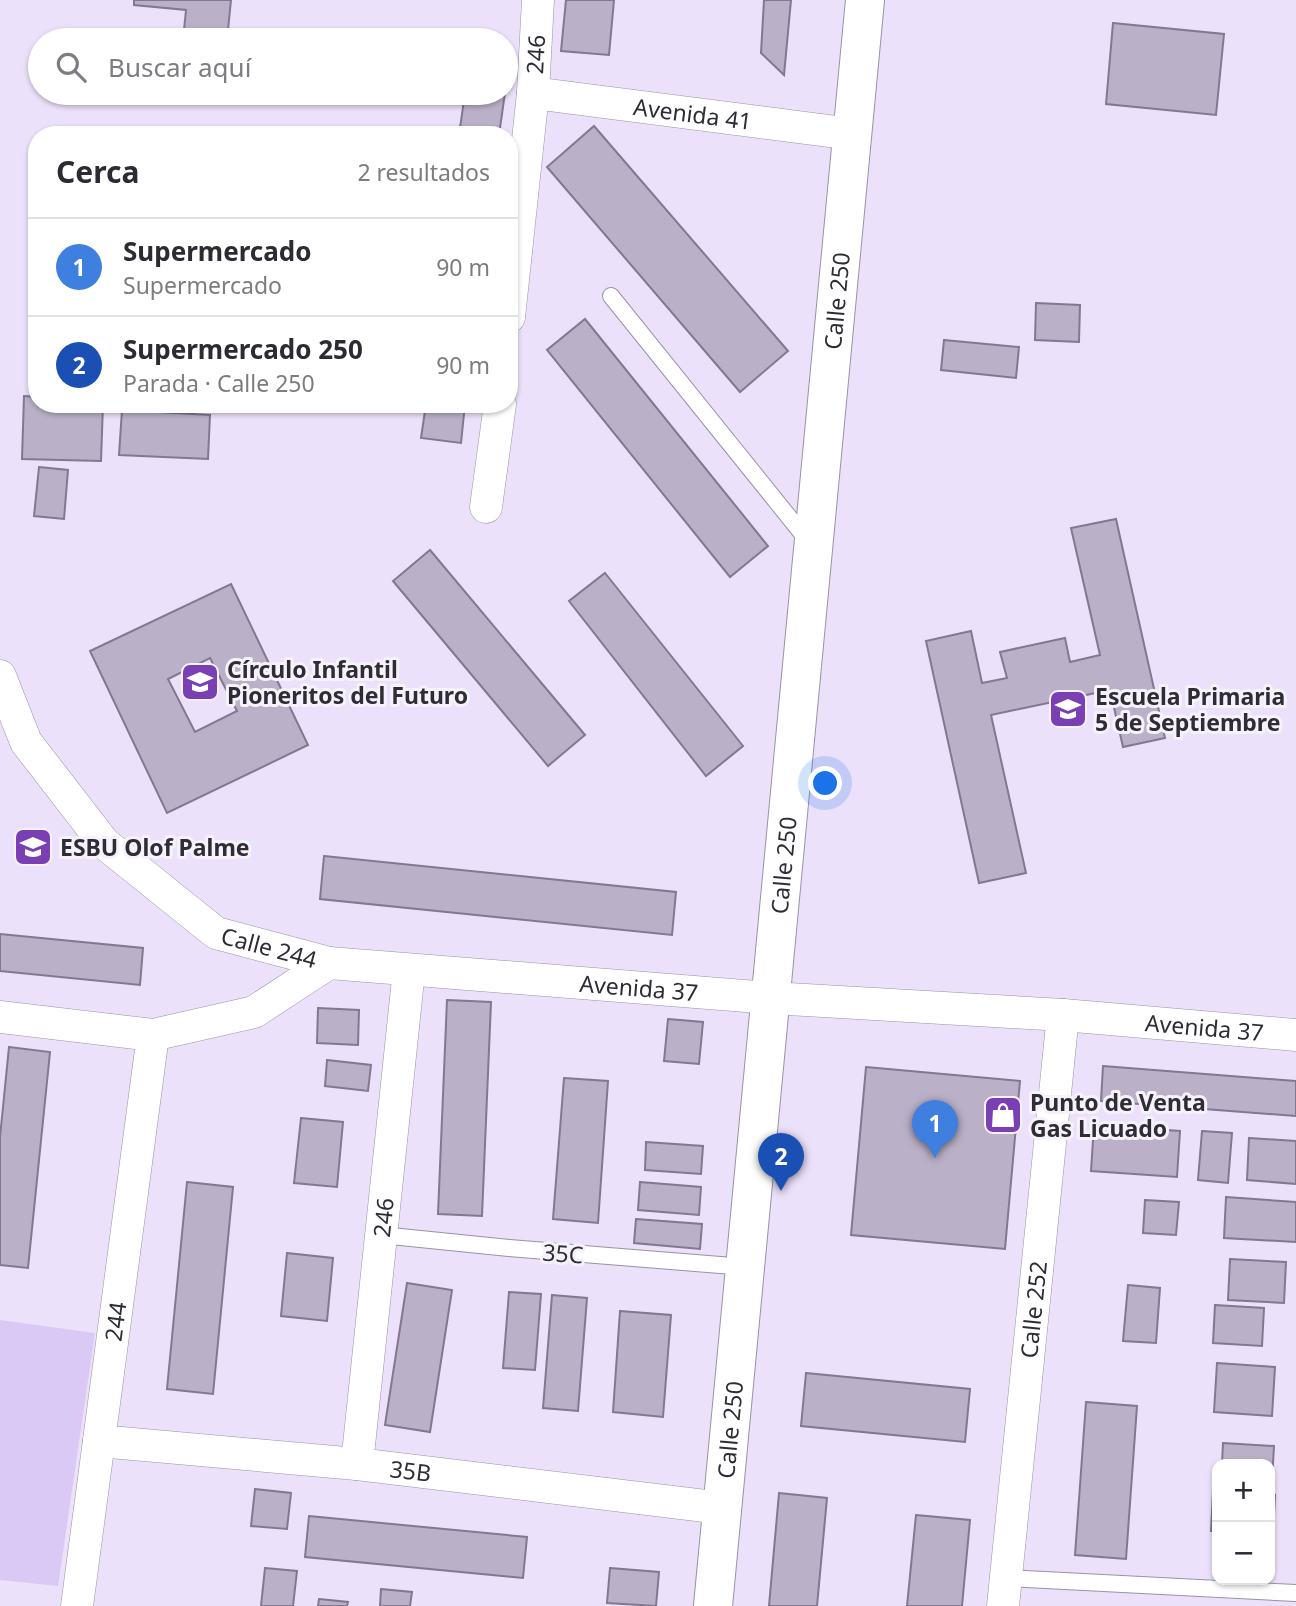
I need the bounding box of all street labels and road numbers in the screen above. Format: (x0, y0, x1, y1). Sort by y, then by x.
street label: 246 (518, 34, 552, 75)
street label: Avenida 41 (632, 90, 754, 137)
street label: Calle 250 (816, 251, 857, 351)
street label: Calle 250 (763, 815, 804, 915)
street label: Calle 244 (218, 919, 320, 975)
street label: Avenida 37 (578, 967, 699, 1008)
street label: Avenida 37 (1144, 1006, 1265, 1048)
street label: 246 (365, 1196, 401, 1239)
street label: 35C (542, 1236, 584, 1270)
street label: Calle 252 (1012, 1259, 1054, 1360)
street label: 244 (96, 1300, 133, 1343)
street label: Calle 250 (709, 1380, 750, 1480)
street label: 35B (388, 1452, 433, 1489)

